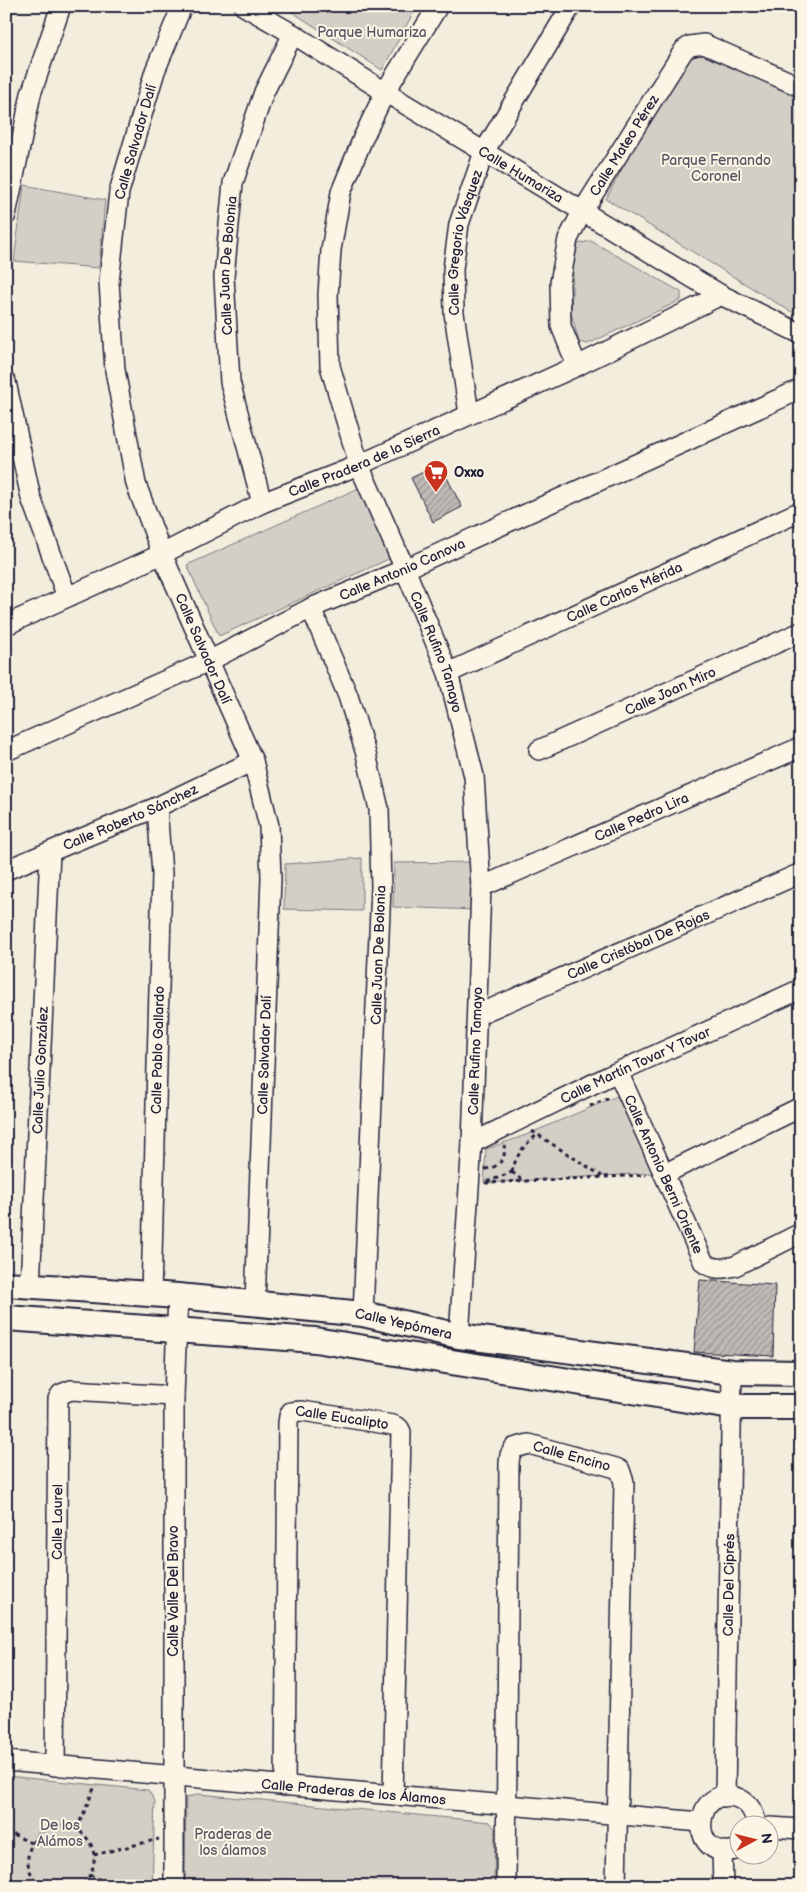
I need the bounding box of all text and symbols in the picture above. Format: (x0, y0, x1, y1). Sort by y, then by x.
park label: Parque Humariza (317, 24, 427, 41)
street label: Calle Salvador Dalí (111, 82, 160, 202)
street label: Calle Mateo Pérez (586, 91, 663, 199)
street label: Calle Humariza (475, 142, 566, 207)
park label: Parque Fernando Coronel (661, 152, 771, 185)
street label: Calle Gregorio Vásquez (445, 167, 486, 316)
street label: Calle Juan De Bolonia (216, 195, 241, 336)
street label: Calle Pradera de la Sierra (286, 421, 443, 501)
supermarket icon: Oxxo (423, 459, 449, 493)
place label: Oxxo (454, 464, 484, 481)
street label: Calle Antonio Canova (337, 535, 468, 604)
street label: Calle Carlos Mérida (564, 559, 685, 626)
street label: Calle Rufino Tamayo (406, 589, 466, 714)
street label: Calle Salvador Dalí (171, 591, 235, 707)
street label: Calle Joan Miro (622, 663, 719, 719)
street label: Calle Roberto Sánchez (60, 781, 201, 854)
street label: Calle Pedro Lira (592, 789, 691, 845)
street label: Calle Juan De Bolonia (368, 885, 389, 1025)
street label: Calle Cristóbal De Rojas (564, 906, 712, 984)
street label: Calle Pablo Gallardo (148, 986, 168, 1114)
street label: Calle Rufino Tamayo (465, 987, 486, 1115)
street label: Calle Salvador Dalí (254, 995, 275, 1115)
street label: Calle Julio González (29, 1006, 52, 1134)
street label: Calle Martín Tovar Y Tovar (558, 1023, 714, 1108)
street label: Calle Antonio Berni Oriente (620, 1092, 707, 1257)
street label: Calle Yepómera (354, 1305, 454, 1343)
street label: Calle Eucalipto (294, 1403, 390, 1433)
street label: Calle Encino (531, 1437, 612, 1475)
street label: Calle Laurel (49, 1484, 66, 1560)
street label: Calle Valle Del Bravo (165, 1525, 182, 1657)
street label: Calle Del Ciprés (720, 1533, 738, 1637)
street label: Calle Praderas de los Álamos (261, 1775, 447, 1809)
north arrow (730, 1814, 780, 1864)
park label: De los Alámos (37, 1817, 83, 1850)
park label: Praderas de los álamos (194, 1826, 272, 1859)
text: N (757, 1832, 775, 1845)

